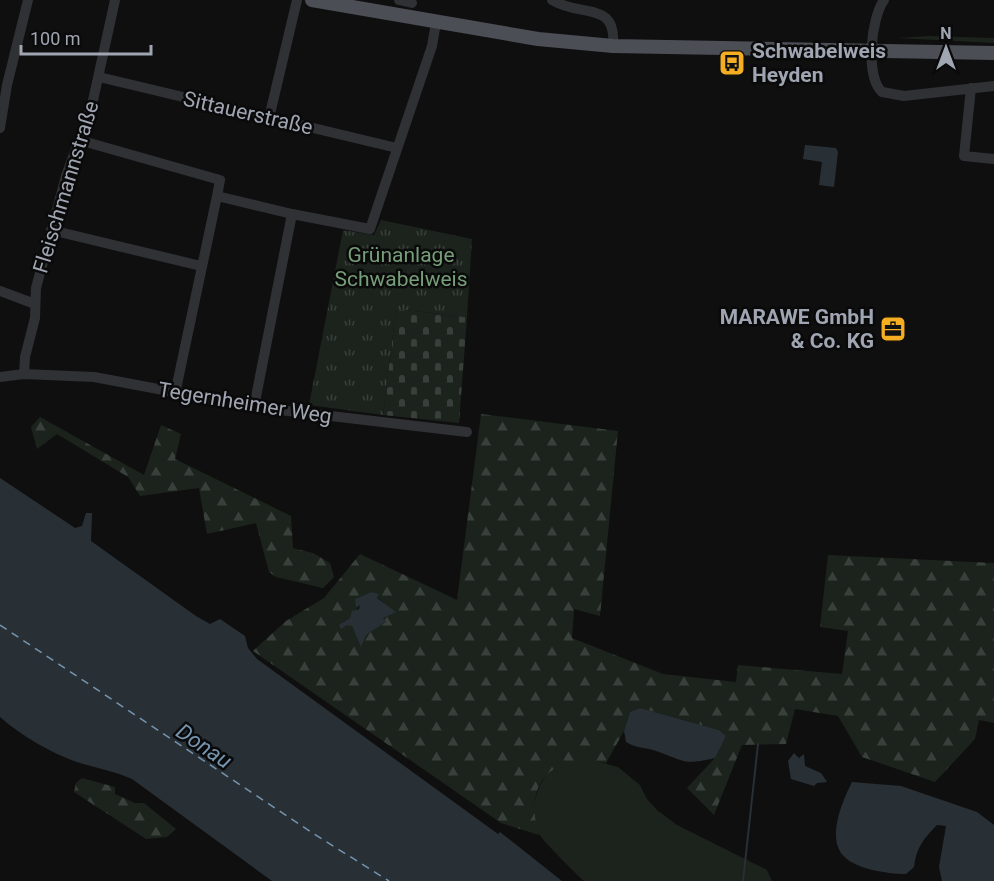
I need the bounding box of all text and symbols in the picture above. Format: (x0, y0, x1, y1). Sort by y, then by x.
scale bar (21, 18, 152, 56)
north arrow (916, 18, 976, 78)
text: N (940, 24, 952, 43)
text: 100 m (30, 28, 81, 49)
place label: Schwabelweis Heyden (752, 39, 886, 87)
bus stop icon: Schwabelweis Heyden (717, 48, 747, 78)
street label: Sittauerstraße (181, 86, 315, 140)
street label: Fleischmannstraße (28, 98, 104, 276)
park label: Grünanlage Schwabelweis (334, 243, 468, 291)
place label: MARAWE GmbH & Co. KG (720, 305, 874, 353)
office icon: MARAWE GmbH & Co. KG (878, 314, 908, 344)
street label: Tegernheimer Weg (157, 377, 333, 429)
water label: Donau (172, 718, 237, 774)

